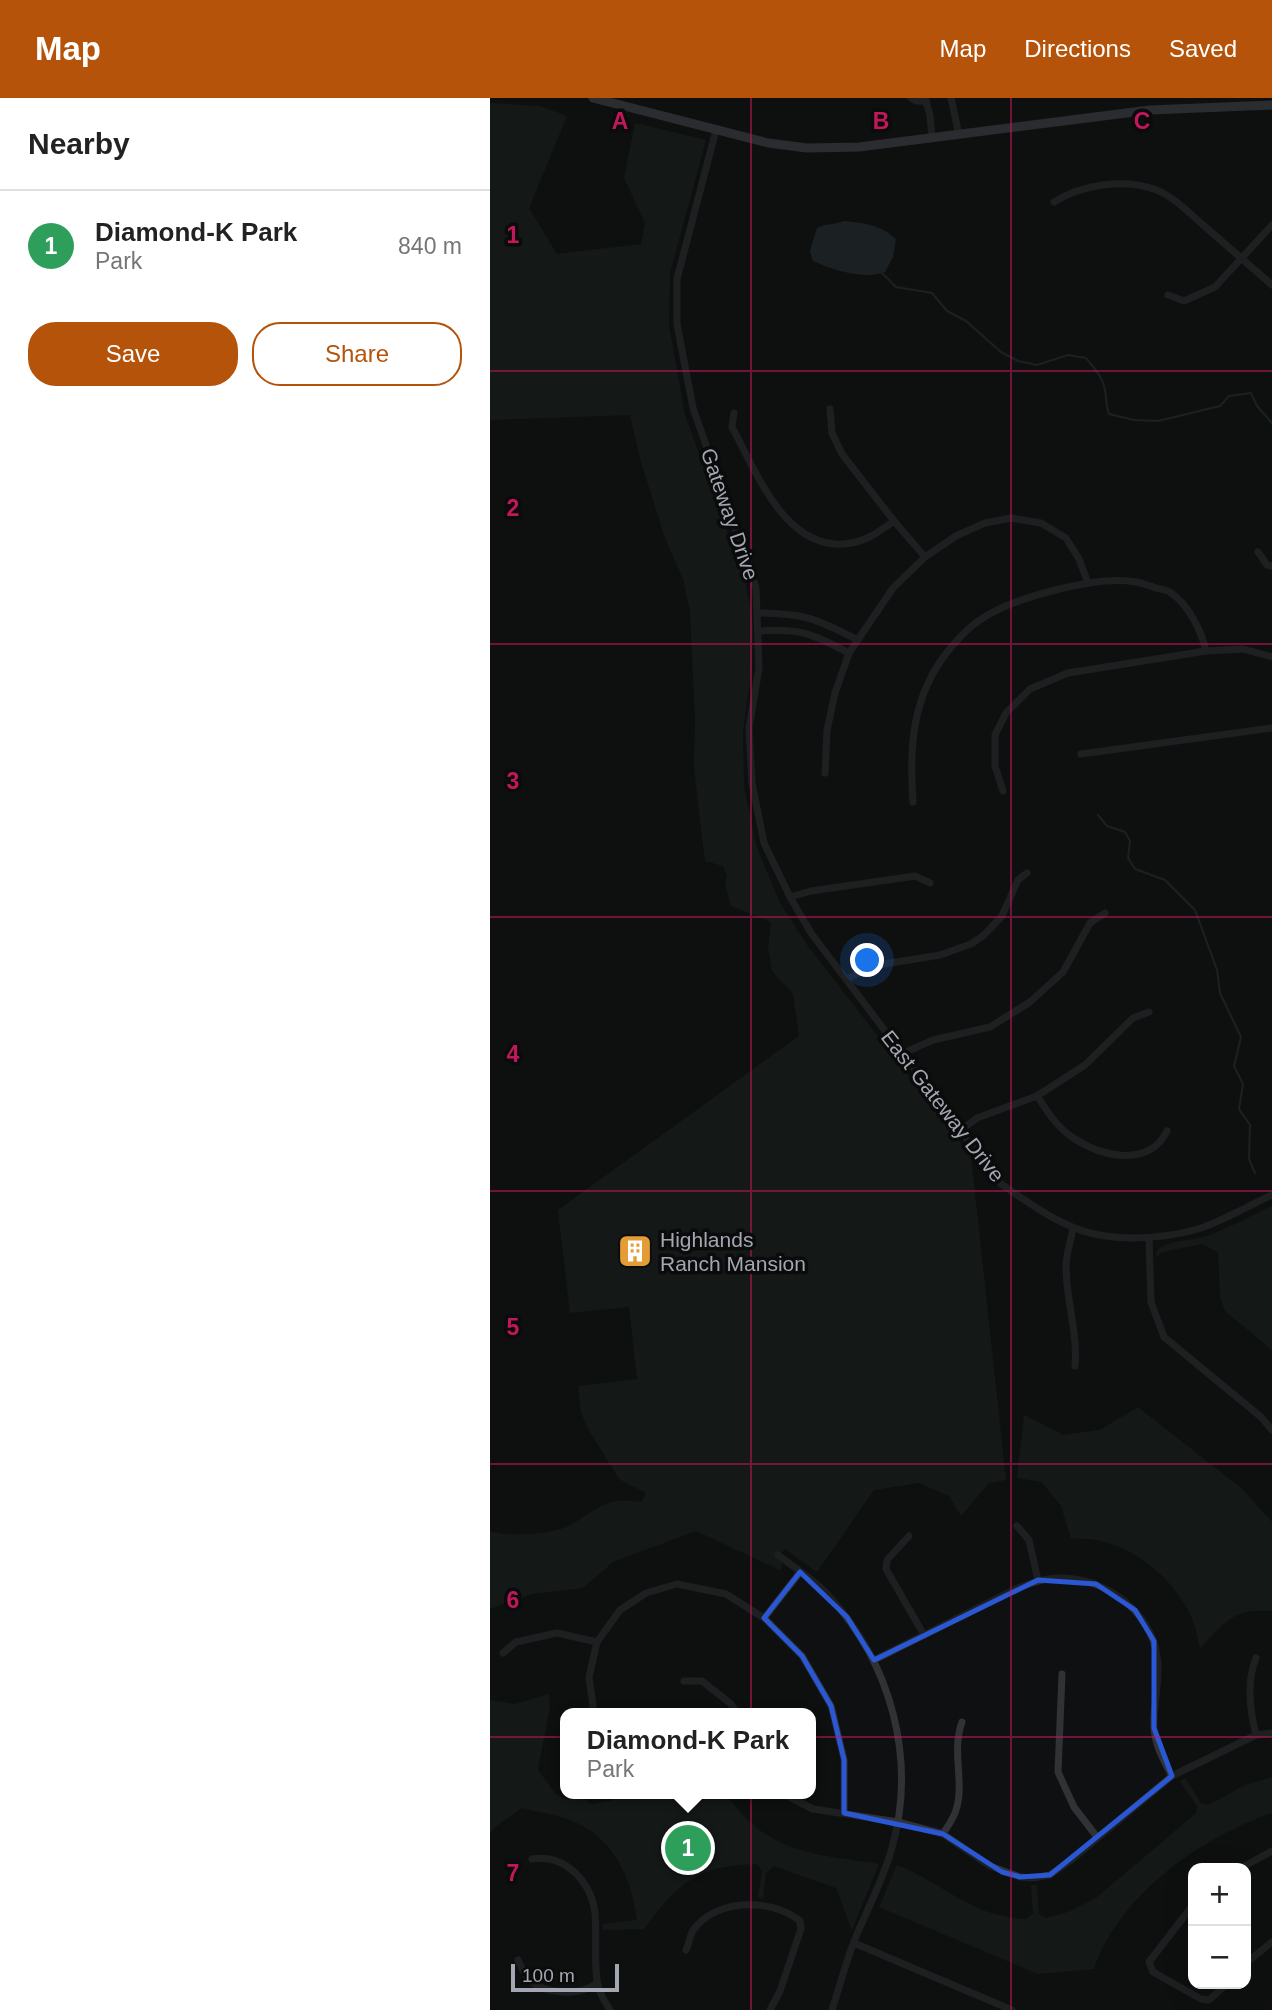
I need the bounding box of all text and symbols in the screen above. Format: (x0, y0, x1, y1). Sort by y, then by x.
text: Map (35, 30, 101, 67)
text: Map (940, 35, 986, 62)
text: Directions (1024, 35, 1131, 62)
text: Saved (1169, 35, 1237, 62)
text: A (612, 108, 628, 134)
text: B (873, 108, 889, 134)
text: C (1134, 108, 1150, 134)
text: Nearby (28, 127, 130, 160)
text: Diamond-K Park (95, 217, 297, 247)
text: 1 (507, 222, 520, 248)
text: 1 (45, 233, 57, 259)
text: 840 m (398, 233, 462, 259)
text: Park (95, 248, 142, 274)
button: Save (28, 322, 238, 386)
button: Share (252, 322, 462, 386)
street label: Gateway Drive (697, 445, 763, 583)
text: 2 (507, 495, 519, 521)
text: 3 (507, 768, 519, 794)
your location (850, 943, 884, 977)
street label: East Gateway Drive (877, 1026, 1009, 1186)
text: 4 (507, 1041, 520, 1067)
place label: Highlands Ranch Mansion (660, 1228, 806, 1275)
building icon: Highlands Ranch Mansion (616, 1232, 654, 1270)
text: 5 (507, 1314, 520, 1340)
text: 6 (507, 1587, 519, 1613)
popup (560, 1708, 816, 1799)
text: Diamond-K Park (587, 1725, 789, 1755)
text: Park (587, 1756, 634, 1782)
pin: 1 (665, 1822, 711, 1874)
text: 7 (507, 1860, 519, 1886)
map controls (1188, 1863, 1251, 1989)
button: + (1188, 1863, 1251, 1926)
button: − (1188, 1926, 1251, 1989)
scale bar (511, 1961, 620, 1993)
text: 100 m (522, 1965, 575, 1986)

